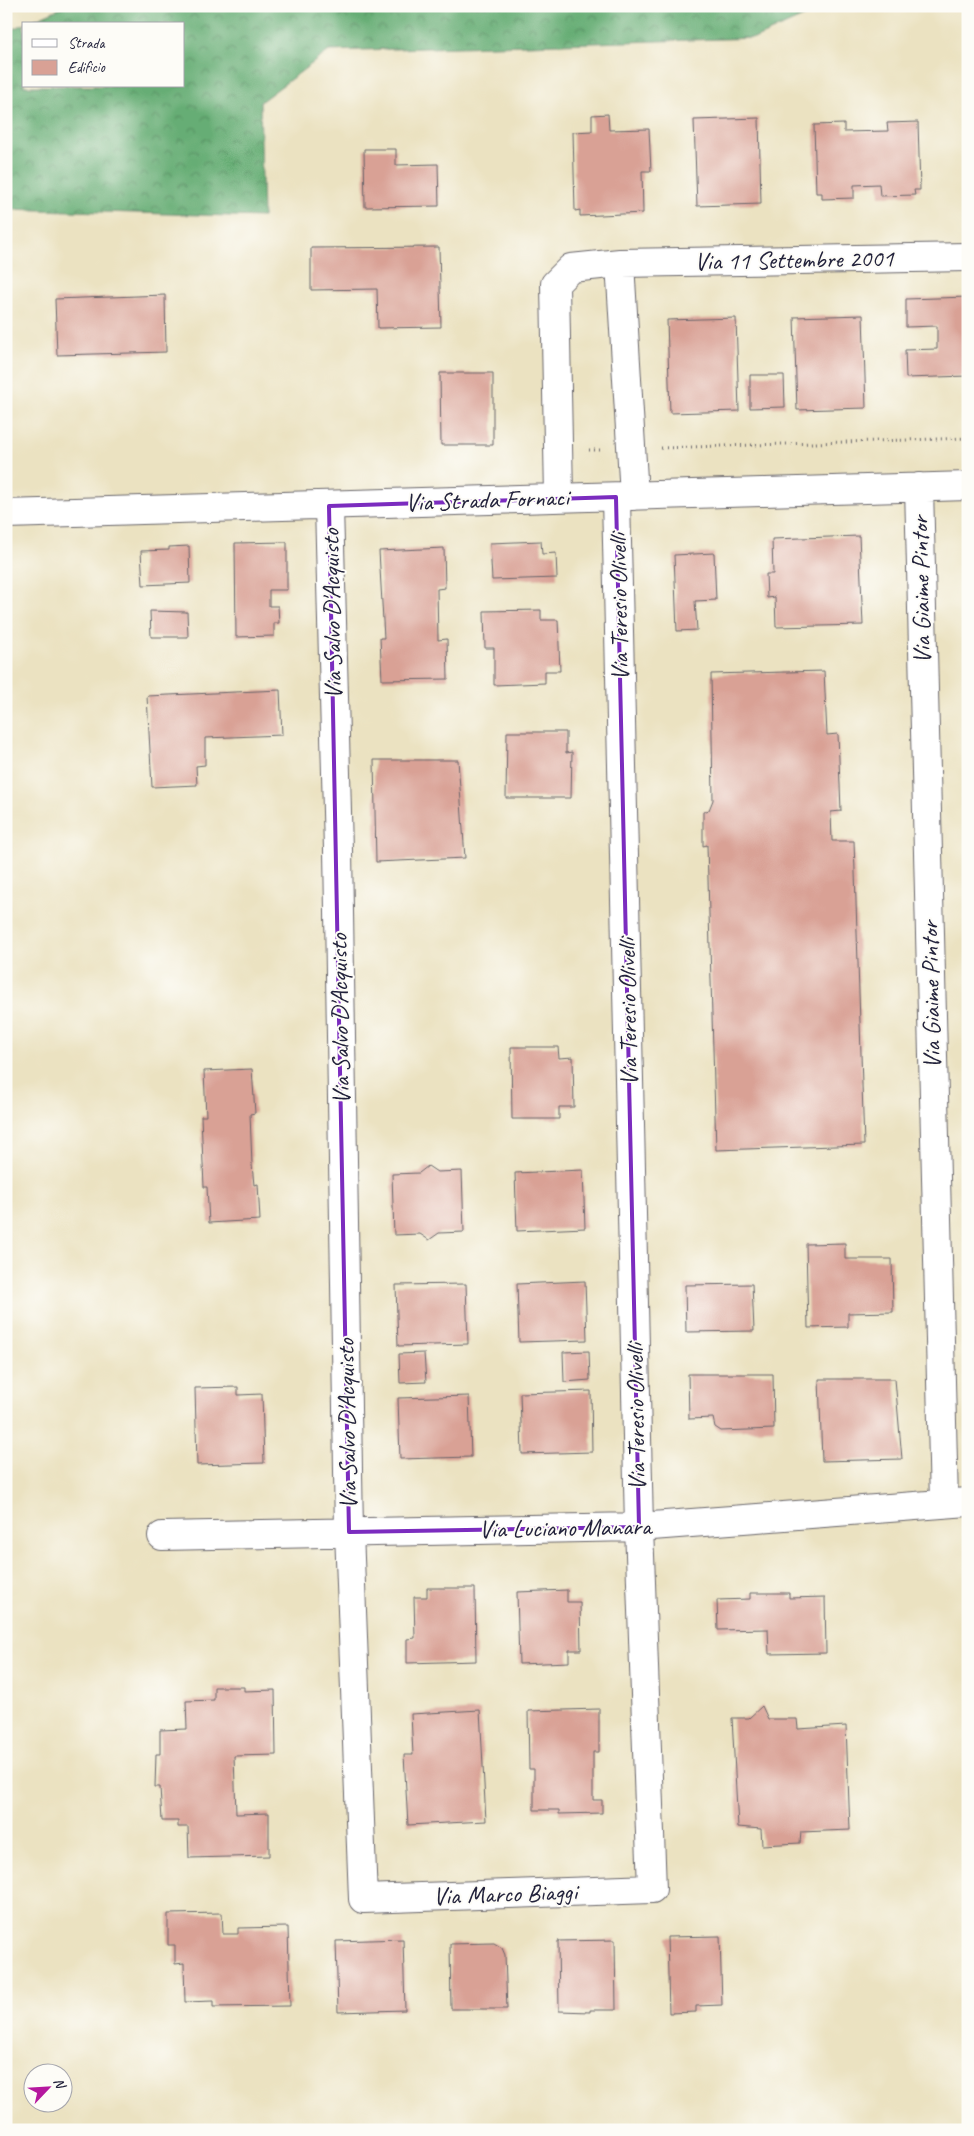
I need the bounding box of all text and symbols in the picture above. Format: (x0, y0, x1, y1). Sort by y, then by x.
legend (22, 22, 185, 88)
text: Strada (68, 34, 105, 53)
text: Edificio (68, 58, 106, 77)
street label: Via 11 Settembre 2001 (694, 242, 896, 278)
street label: Via Strada Fornaci (405, 481, 573, 519)
street label: Via Giaime Pintor (904, 513, 938, 664)
street label: Via Salvo D'Acquisto (314, 527, 349, 700)
street label: Via Teresio Olivelli (602, 530, 636, 681)
street label: Via Giaime Pintor (914, 918, 948, 1069)
street label: Via Salvo D'Acquisto (322, 932, 357, 1105)
street label: Via Teresio Olivelli (611, 935, 645, 1086)
street label: Via Salvo D'Acquisto (329, 1337, 364, 1510)
street label: Via Teresio Olivelli (619, 1340, 653, 1491)
street label: Via Luciano Manara (479, 1510, 654, 1545)
street label: Via Marco Biaggi (432, 1875, 581, 1913)
north arrow (22, 2064, 72, 2114)
text: N (50, 2075, 70, 2092)

